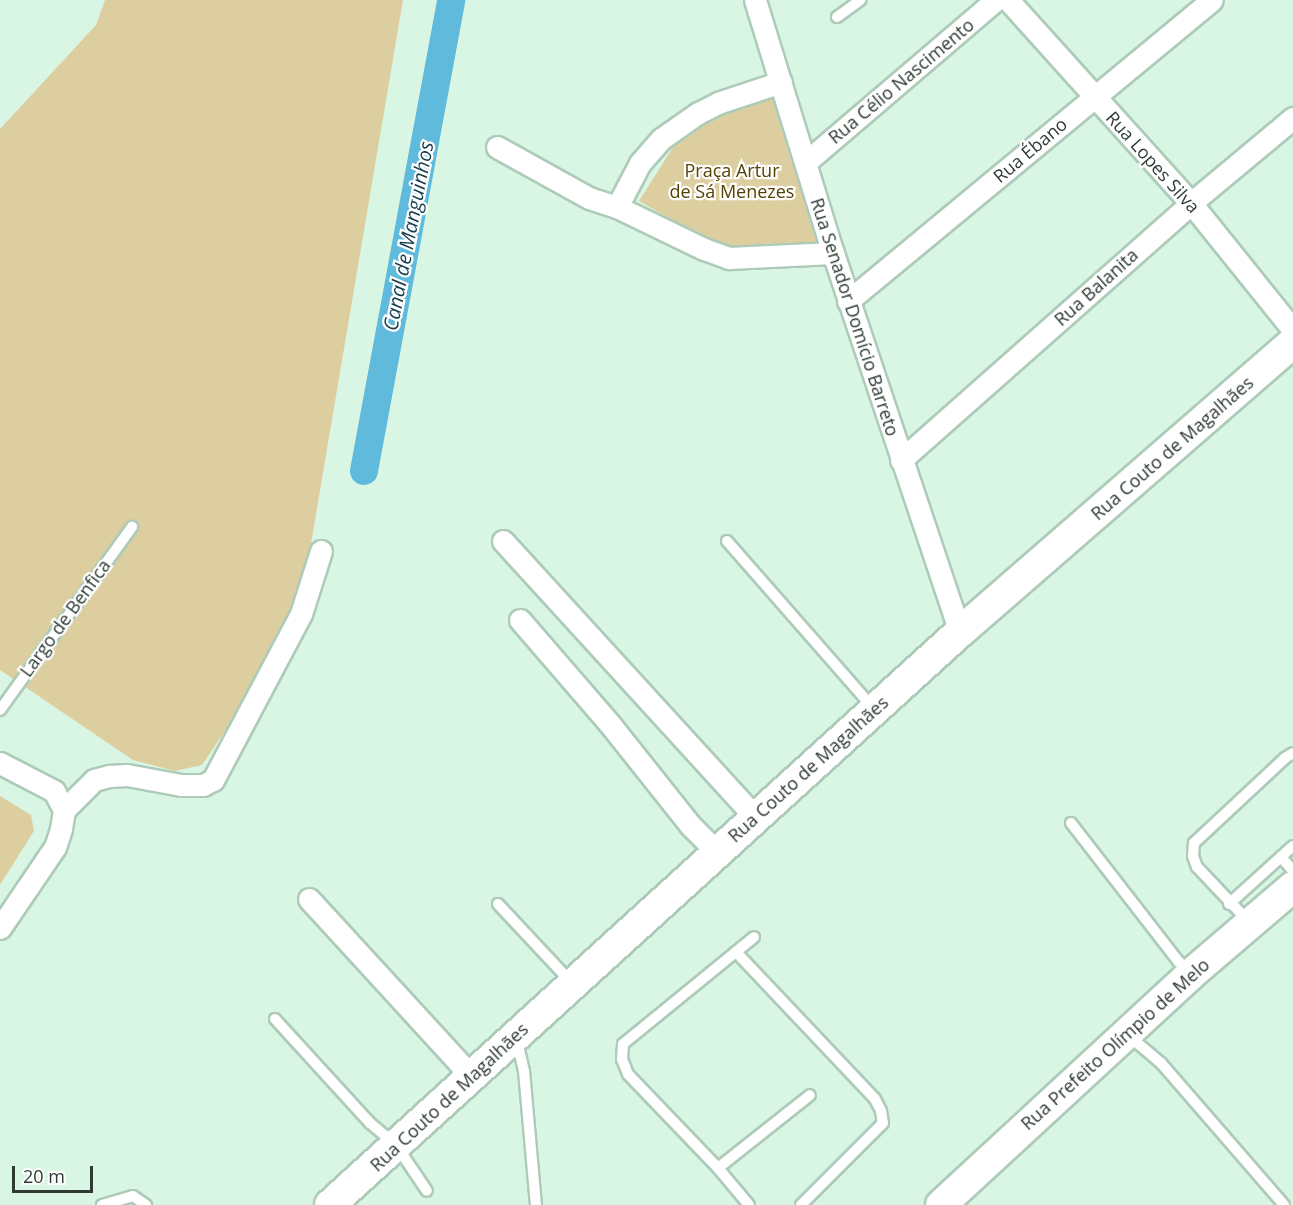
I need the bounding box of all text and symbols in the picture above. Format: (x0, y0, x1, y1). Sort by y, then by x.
street label: Rua Célio Nascimento (824, 14, 978, 148)
street label: Rua Lopes Silva (1102, 107, 1204, 217)
street label: Rua Ébano (989, 113, 1071, 187)
water label: Canal de Manguinhos (378, 139, 438, 333)
park label: Praça Artur de Sá Menezes (670, 160, 794, 202)
street label: Rua Senador Domício Barreto (806, 195, 904, 439)
street label: Rua Balanita (1050, 244, 1142, 330)
street label: Rua Couto de Magalhães (1086, 372, 1258, 524)
street label: Largo de Benfica (15, 555, 115, 681)
street label: Rua Couto de Magalhães (723, 691, 893, 847)
street label: Rua Prefeito Olímpio de Melo (1016, 954, 1214, 1134)
street label: Rua Couto de Magalhães (366, 1018, 532, 1176)
scale bar (15, 1154, 96, 1192)
text: 20 m (23, 1164, 65, 1188)

